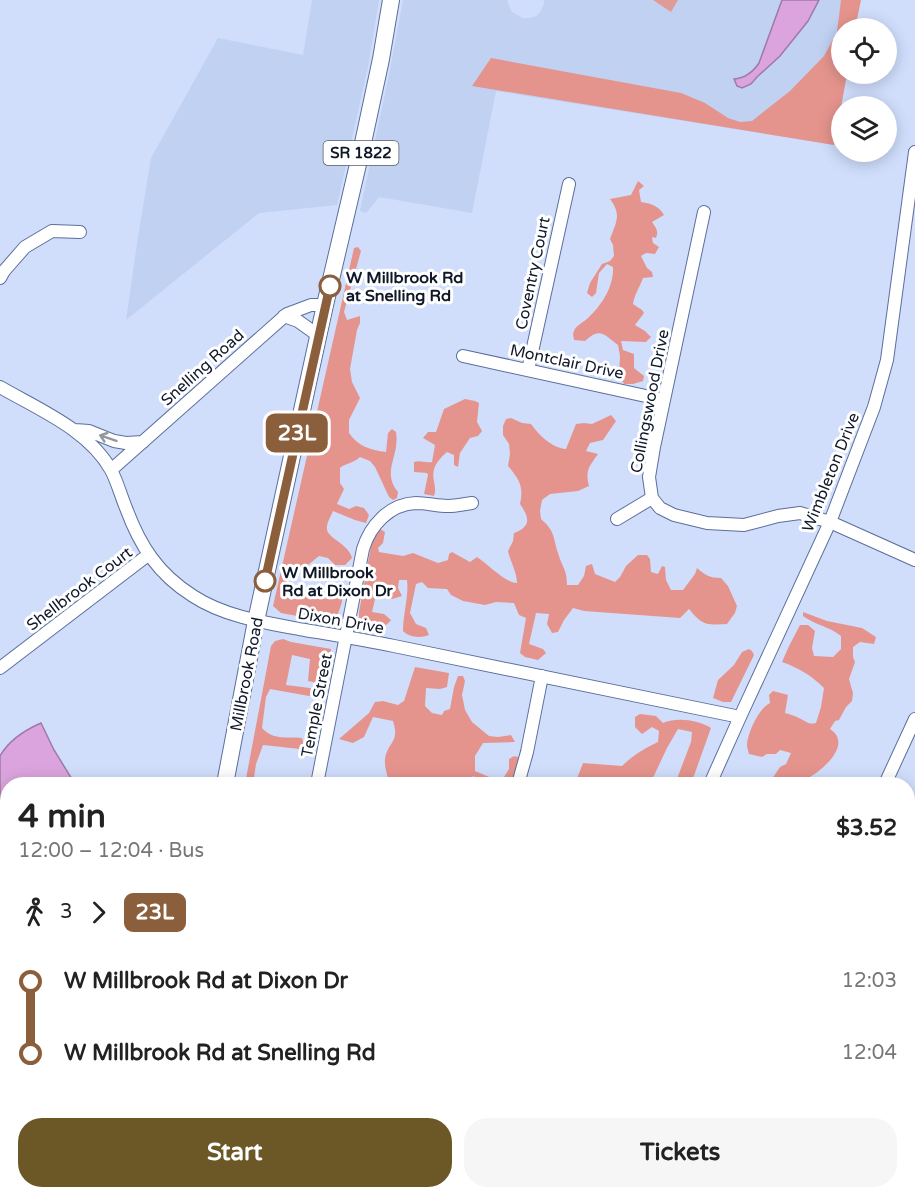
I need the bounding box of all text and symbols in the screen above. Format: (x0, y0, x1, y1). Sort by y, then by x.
map controls (831, 18, 897, 162)
button: locate (831, 18, 897, 84)
button: layers (831, 96, 897, 162)
road number: SR 1822 (324, 141, 398, 165)
street label: Coventry Court (511, 215, 555, 332)
place label: W Millbrook Rd at Snelling Rd (346, 268, 463, 306)
marker: W Millbrook Rd at Snelling Rd (319, 275, 341, 297)
street label: Snelling Road (157, 325, 248, 410)
street label: Collingswood Drive (626, 328, 674, 475)
street label: Montclair Drive (508, 340, 625, 384)
street label: Wimbleton Drive (798, 410, 864, 535)
line badge: 23L (262, 414, 332, 452)
text: 23L (278, 421, 316, 446)
one-way arrow (99, 432, 118, 443)
street label: Shellbrook Court (23, 542, 136, 635)
place label: W Millbrook Rd at Dixon Dr (282, 563, 394, 601)
marker: W Millbrook Rd at Dixon Dr (254, 570, 276, 592)
street label: Dixon Drive (296, 604, 386, 638)
street label: Millbrook Road (226, 615, 268, 733)
street label: Temple Street (297, 652, 337, 759)
text: 4 min (18, 797, 106, 836)
text: $3.52 (836, 815, 897, 841)
text: 12:00 – 12:04 · Bus (18, 839, 204, 863)
icon: walk (18, 896, 51, 929)
icon: forward (82, 896, 115, 929)
text: 3 (60, 900, 73, 924)
text: 23L (136, 900, 174, 925)
text: W Millbrook Rd at Dixon Dr (64, 968, 348, 994)
text: 12:03 (842, 969, 897, 993)
text: W Millbrook Rd at Snelling Rd (64, 1040, 376, 1066)
text: 12:04 (842, 1041, 897, 1065)
button: Start (18, 1118, 452, 1187)
button: Tickets (464, 1118, 897, 1187)

